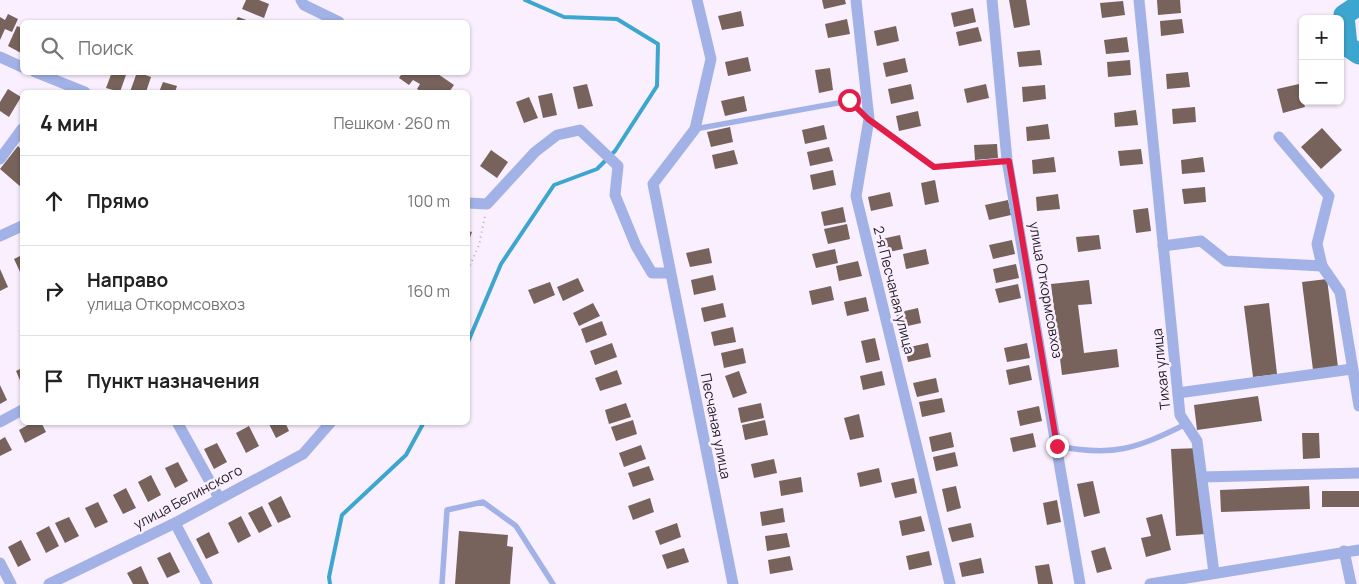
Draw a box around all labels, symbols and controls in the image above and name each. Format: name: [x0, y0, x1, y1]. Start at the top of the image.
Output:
map controls: [1299, 15, 1344, 105]
button: +: [1299, 15, 1344, 60]
search box: [20, 20, 470, 75]
icon: search: [38, 34, 66, 62]
text: Поиск: [78, 35, 133, 61]
button: −: [1299, 60, 1344, 105]
route start: [838, 89, 861, 112]
text: 4 мин: [40, 109, 98, 137]
text: Пешком · 260 m: [334, 112, 450, 134]
icon: ahead: [40, 187, 68, 215]
text: Прямо: [87, 188, 149, 214]
text: 100 m: [407, 190, 450, 212]
street label: улица Откормсовхоз: [1025, 220, 1068, 360]
street label: 2-я Песчаная улица: [869, 224, 920, 356]
text: Направо: [87, 267, 168, 293]
icon: right: [40, 277, 68, 305]
text: 160 m: [407, 280, 450, 302]
text: улица Откормсовхоз: [87, 293, 245, 315]
street label: Тихая улица: [1147, 328, 1174, 410]
icon: arrive: [40, 367, 68, 395]
text: Пункт назначения: [87, 368, 260, 394]
street label: Песчаная улица: [697, 371, 736, 480]
route end: [1046, 435, 1069, 458]
street label: улица Белинского: [130, 460, 246, 533]

